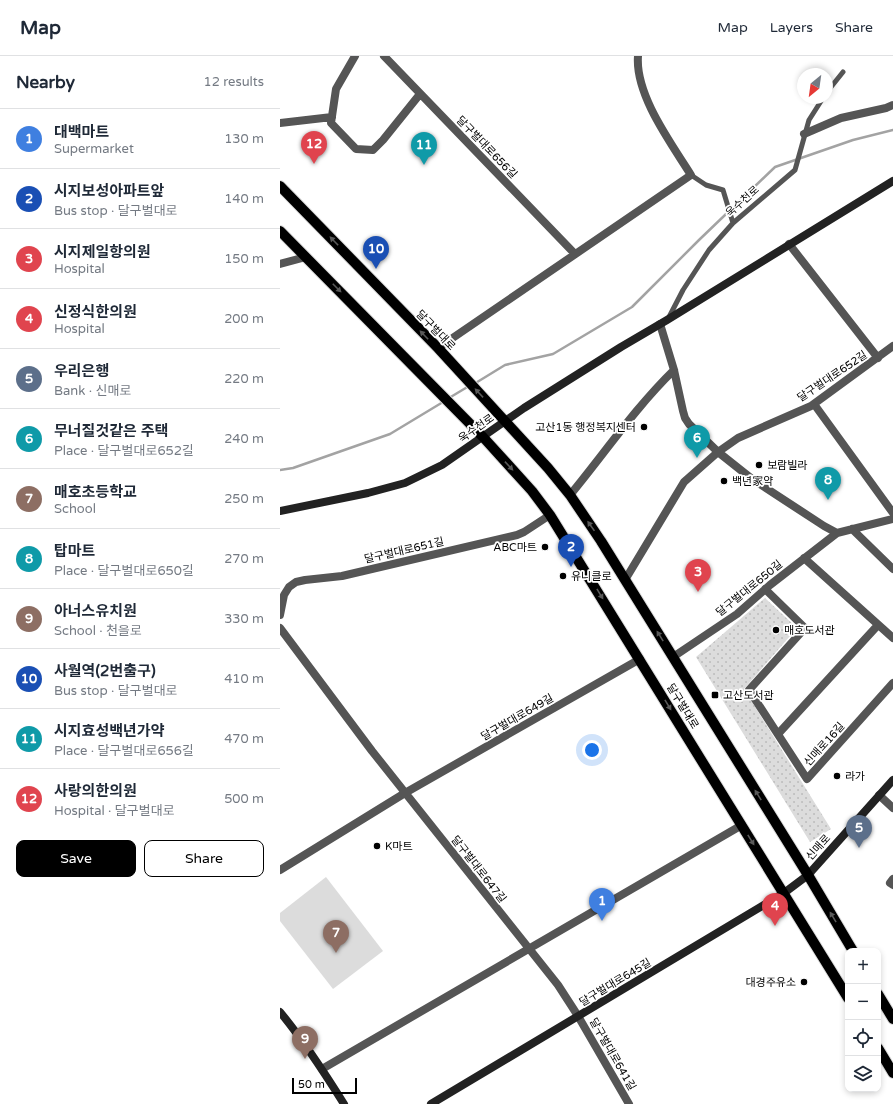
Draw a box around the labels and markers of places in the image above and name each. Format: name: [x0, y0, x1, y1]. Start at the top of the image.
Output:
pin: 12: [301, 131, 327, 164]
pin: 11: [411, 132, 437, 165]
pin: 10: [363, 236, 389, 269]
place label: 고산1동 행정복지센터: [535, 421, 636, 434]
marker: 고산1동 행정복지센터: [639, 422, 649, 432]
pin: 6: [684, 425, 710, 458]
place label: 보람빌라: [767, 459, 807, 472]
marker: 보람빌라: [754, 460, 764, 470]
pin: 8: [815, 467, 841, 500]
place label: 백년家약: [732, 475, 773, 488]
marker: 백년家약: [719, 476, 729, 486]
pin: 2: [558, 534, 584, 567]
place label: ABC마트: [493, 541, 537, 554]
marker: ABC마트: [540, 542, 550, 552]
pin: 3: [685, 559, 711, 592]
place label: 유니클로: [571, 570, 611, 583]
marker: 유니클로: [558, 571, 568, 581]
place label: 매호도서관: [784, 624, 835, 637]
marker: 매호도서관: [771, 625, 781, 635]
place label: 고산도서관: [723, 689, 774, 702]
marker: 고산도서관: [710, 690, 720, 700]
place label: 라가: [845, 770, 865, 783]
marker: 라가: [832, 771, 842, 781]
pin: 5: [846, 815, 872, 848]
place label: K마트: [385, 840, 413, 853]
marker: K마트: [372, 841, 382, 851]
pin: 1: [589, 888, 615, 921]
pin: 4: [762, 893, 788, 926]
pin: 7: [323, 920, 349, 953]
place label: 대경주유소: [745, 976, 796, 989]
marker: 대경주유소: [799, 977, 809, 987]
pin: 9: [292, 1026, 318, 1059]

